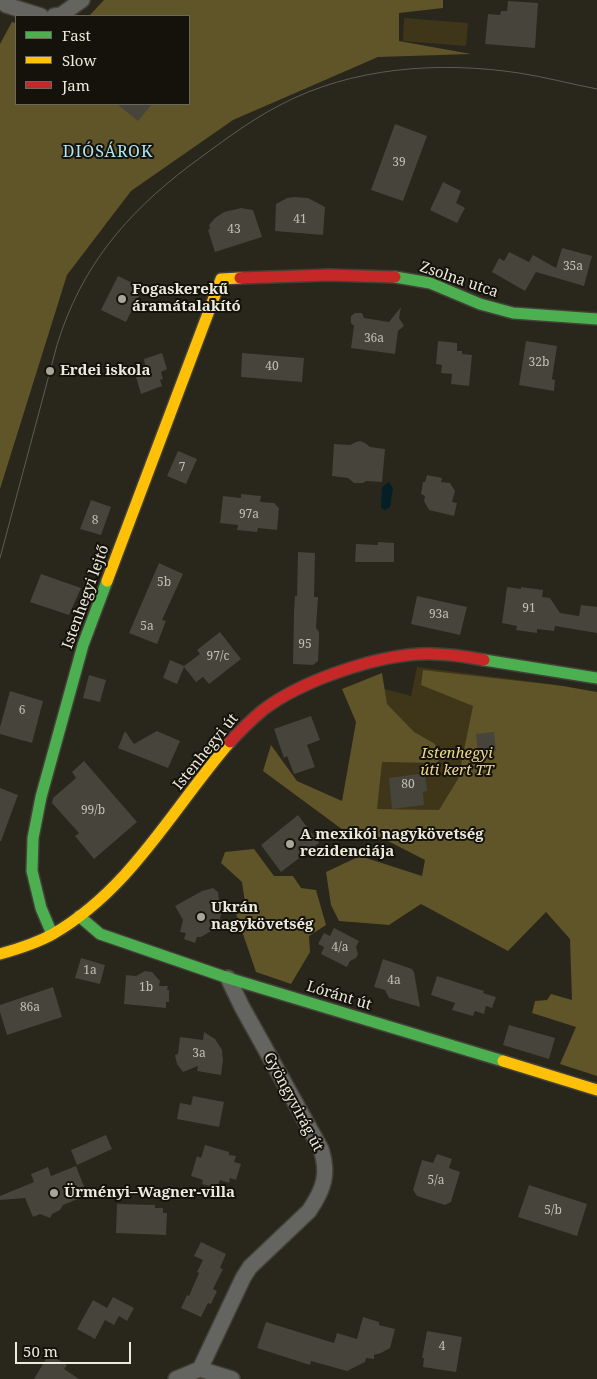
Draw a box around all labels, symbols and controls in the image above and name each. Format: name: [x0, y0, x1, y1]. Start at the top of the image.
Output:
legend: [15, 15, 190, 105]
text: Fast: [62, 25, 91, 45]
text: Slow: [62, 50, 96, 70]
text: Jam: [62, 75, 90, 95]
district label: DIÓSÁROK: [62, 142, 154, 162]
house number: 39: [392, 156, 406, 170]
house number: 41: [293, 213, 307, 227]
house number: 43: [227, 223, 241, 237]
street label: Zsolna utca: [417, 258, 501, 302]
house number: 35a: [563, 260, 583, 274]
place label: Fogaskerekű áramátalakító: [132, 281, 241, 316]
marker: Fogaskerekű áramátalakító: [116, 293, 128, 305]
house number: 36a: [364, 332, 384, 346]
house number: 32b: [529, 356, 549, 370]
house number: 40: [265, 360, 279, 374]
place label: Erdei iskola: [60, 362, 150, 380]
marker: Erdei iskola: [44, 365, 56, 377]
house number: 7: [179, 461, 185, 475]
house number: 97a: [239, 508, 259, 522]
house number: 8: [92, 514, 98, 528]
street label: Istenhegyi lejtő: [59, 543, 113, 651]
house number: 5b: [157, 576, 171, 590]
house number: 91: [522, 602, 536, 616]
house number: 93a: [429, 608, 449, 622]
house number: 5a: [140, 620, 154, 634]
house number: 95: [298, 638, 312, 652]
house number: 97/c: [207, 650, 229, 664]
house number: 6: [19, 704, 25, 718]
street label: Istenhegyi út: [170, 710, 242, 794]
park label: Istenhegyi úti kert TT: [420, 745, 494, 780]
house number: 80: [401, 778, 415, 792]
house number: 99/b: [81, 804, 105, 818]
place label: A mexikói nagykövetség rezidenciája: [300, 826, 484, 861]
marker: A mexikói nagykövetség rezidenciája: [284, 838, 296, 850]
place label: Ukrán nagykövetség: [211, 899, 313, 934]
marker: Ukrán nagykövetség: [195, 911, 207, 923]
house number: 4/a: [332, 941, 348, 955]
house number: 1a: [83, 964, 97, 978]
house number: 4a: [387, 974, 401, 988]
street label: Lóránt út: [304, 978, 374, 1014]
house number: 1b: [139, 981, 153, 995]
house number: 86a: [20, 1001, 40, 1015]
house number: 3a: [192, 1047, 206, 1061]
street label: Gyöngyvirág út: [259, 1049, 327, 1155]
house number: 5/a: [428, 1174, 444, 1188]
place label: Ürményi–Wagner-villa: [64, 1184, 235, 1202]
marker: Ürményi–Wagner-villa: [48, 1187, 60, 1199]
house number: 5/b: [544, 1204, 562, 1218]
scale bar: [18, 1332, 134, 1364]
house number: 4: [439, 1340, 445, 1354]
text: 50 m: [23, 1341, 58, 1361]

